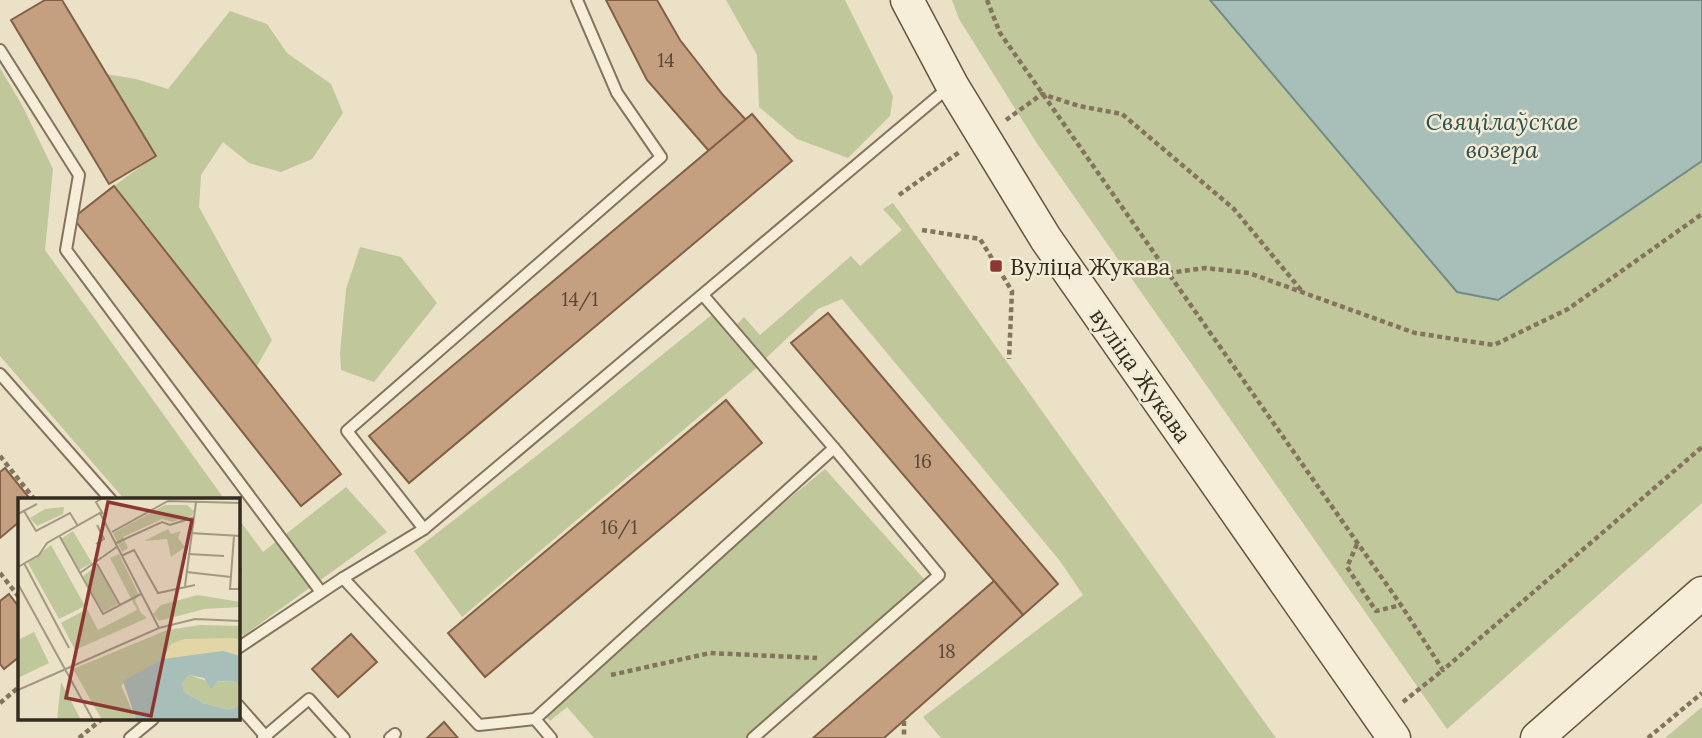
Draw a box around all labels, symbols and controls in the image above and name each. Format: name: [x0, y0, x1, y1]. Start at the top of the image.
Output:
house number: 14: [657, 48, 675, 72]
water label: Свяцілаўскае возера: [1426, 106, 1578, 165]
place label: Вуліца Жукава: [1010, 252, 1170, 281]
marker: Вуліца Жукава: [988, 258, 1004, 274]
house number: 14/1: [562, 287, 598, 312]
street label: вуліца Жукава: [1084, 302, 1198, 448]
house number: 16: [914, 449, 932, 473]
inset map: [18, 498, 240, 720]
house number: 16/1: [600, 515, 638, 540]
house number: 18: [938, 639, 956, 663]

